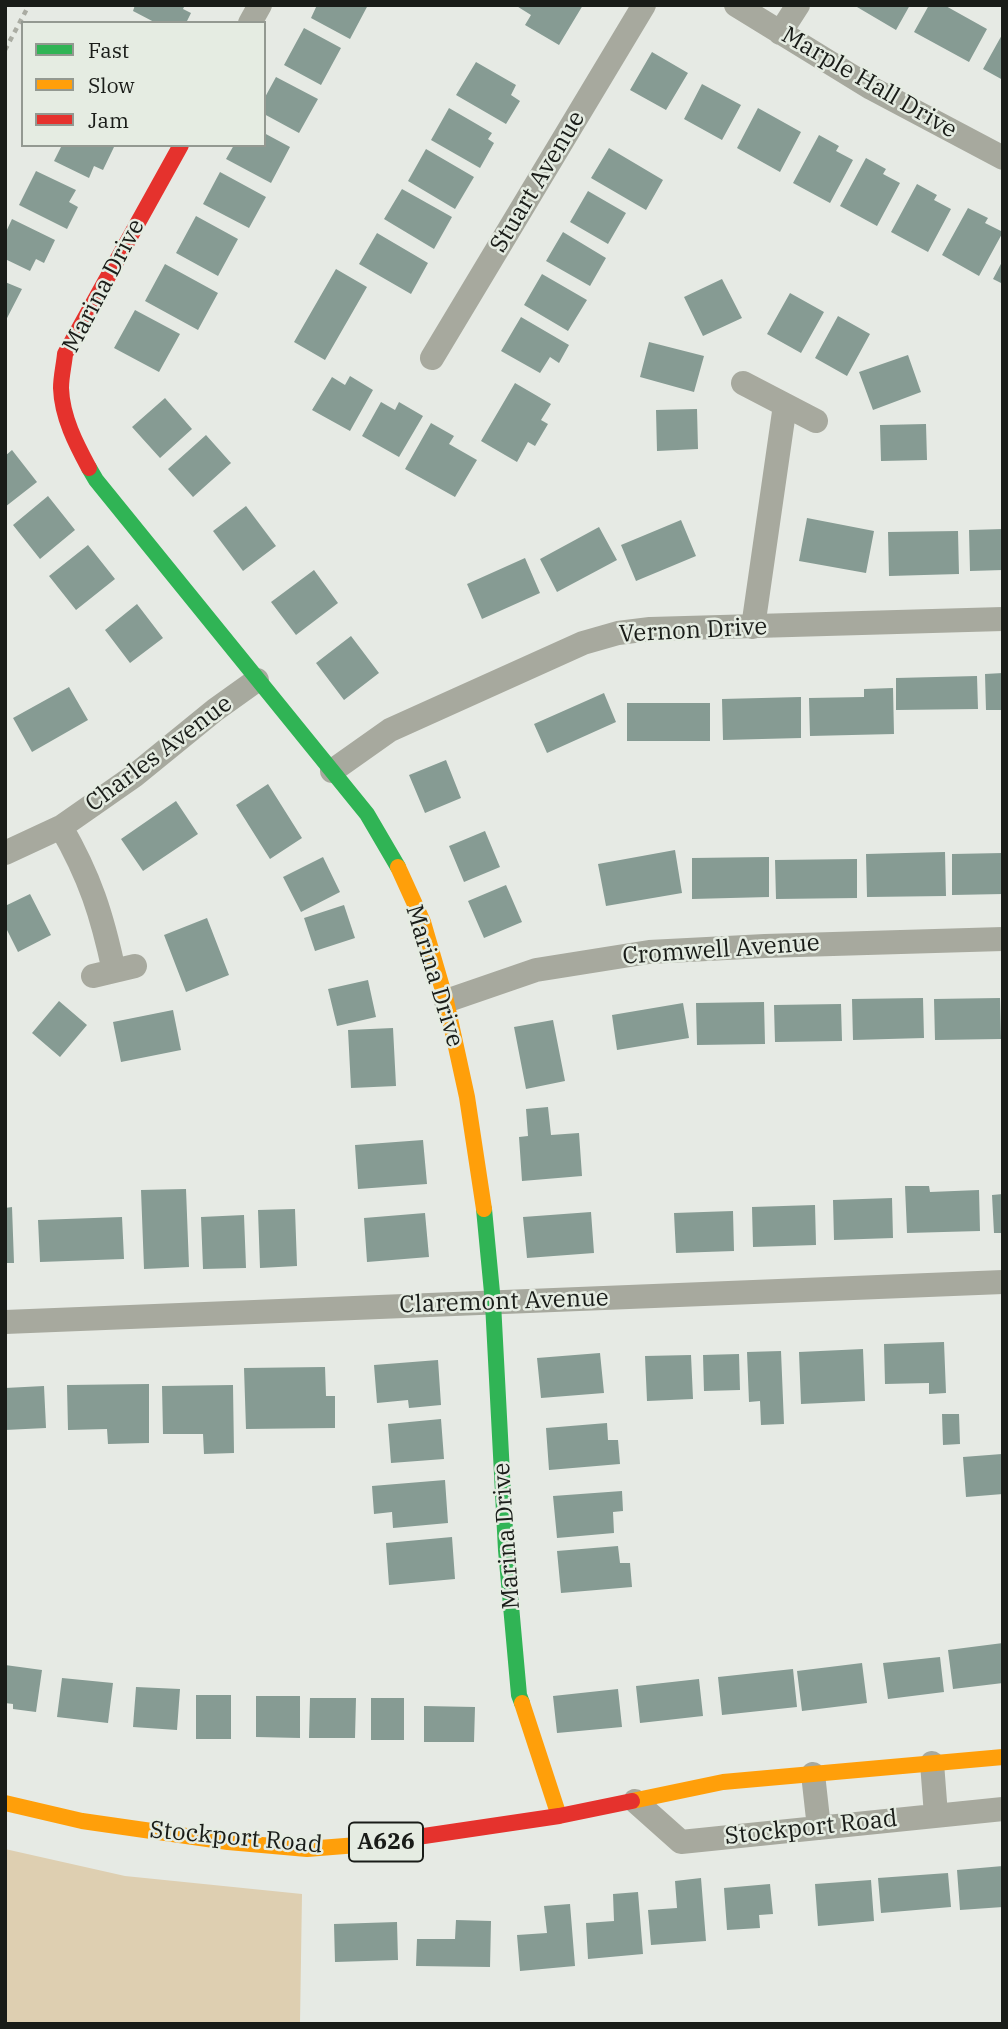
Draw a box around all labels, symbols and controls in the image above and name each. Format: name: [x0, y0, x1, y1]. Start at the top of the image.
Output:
legend: [21, 21, 266, 147]
street label: Marple Hall Drive: [776, 21, 962, 145]
text: Fast: [88, 36, 129, 64]
text: Slow: [88, 71, 135, 99]
text: Jam: [88, 106, 129, 134]
street label: Stuart Avenue: [485, 106, 591, 258]
street label: Marina Drive: [57, 214, 151, 358]
street label: Vernon Drive: [618, 613, 768, 649]
street label: Charles Avenue: [80, 690, 238, 818]
street label: Marina Drive: [399, 902, 469, 1050]
street label: Cromwell Avenue: [621, 929, 821, 971]
street label: Claremont Avenue: [399, 1284, 609, 1320]
street label: Marina Drive: [488, 1462, 526, 1610]
street label: Stockport Road: [723, 1805, 899, 1851]
street label: Stockport Road: [148, 1816, 324, 1860]
road number: A626: [349, 1823, 423, 1862]

